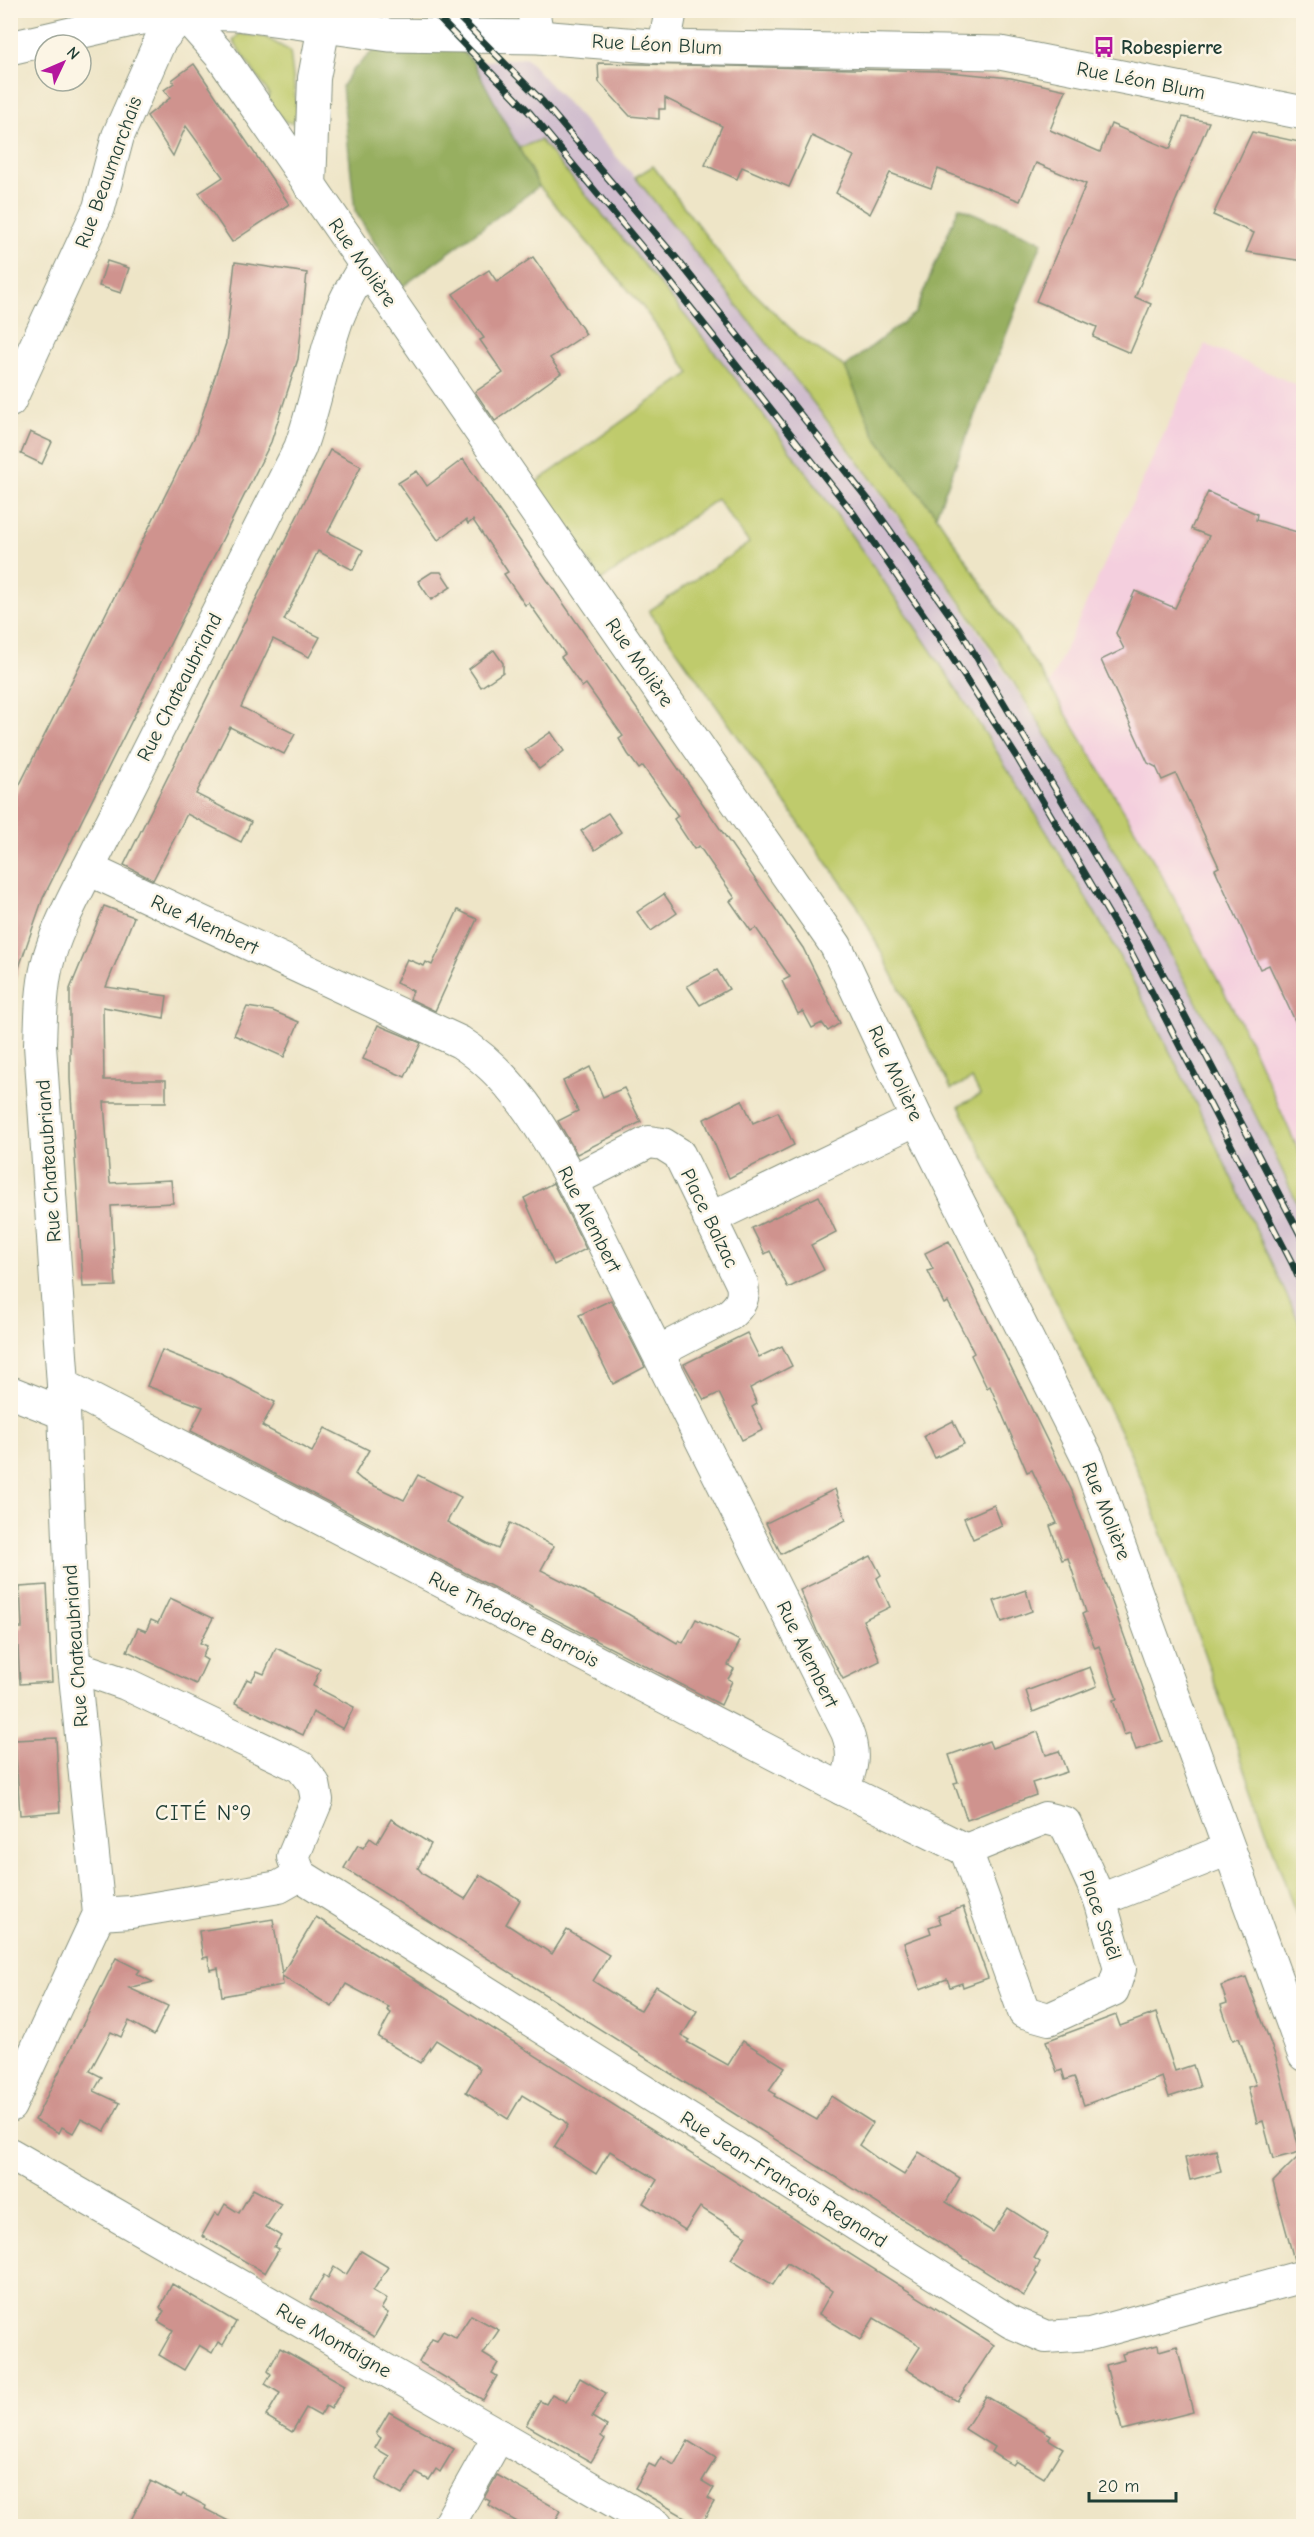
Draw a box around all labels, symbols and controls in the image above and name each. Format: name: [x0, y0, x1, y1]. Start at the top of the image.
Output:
street label: Rue Léon Blum: [591, 30, 723, 59]
north arrow: [33, 33, 93, 93]
bus stop icon: Robespierre: [1092, 35, 1116, 59]
place label: Robespierre: [1121, 36, 1222, 59]
text: N: [63, 43, 83, 63]
street label: Rue Léon Blum: [1075, 57, 1207, 104]
street label: Rue Beaumarchais: [70, 93, 147, 251]
street label: Rue Molière: [324, 214, 401, 311]
street label: Rue Chateaubriand: [132, 609, 227, 765]
street label: Rue Molière: [601, 614, 678, 711]
street label: Rue Alembert: [147, 890, 263, 960]
street label: Rue Molière: [863, 1022, 928, 1125]
street label: Rue Chateaubriand: [31, 1079, 66, 1243]
street label: Rue Alembert: [553, 1162, 627, 1277]
street label: Place Balzac: [676, 1165, 744, 1272]
street label: Rue Molière: [1077, 1459, 1136, 1563]
street label: Rue Chateaubriand: [58, 1564, 93, 1728]
street label: Rue Théodore Barrois: [425, 1567, 603, 1672]
street label: Rue Alembert: [772, 1597, 844, 1712]
district label: CITÉ N°9: [155, 1800, 253, 1826]
street label: Place Staël: [1074, 1867, 1127, 1963]
street label: Rue Jean-François Regnard: [676, 2106, 891, 2253]
street label: Rue Montaigne: [272, 2298, 395, 2383]
scale bar: [1089, 2465, 1176, 2503]
text: 20 m: [1098, 2476, 1139, 2497]

